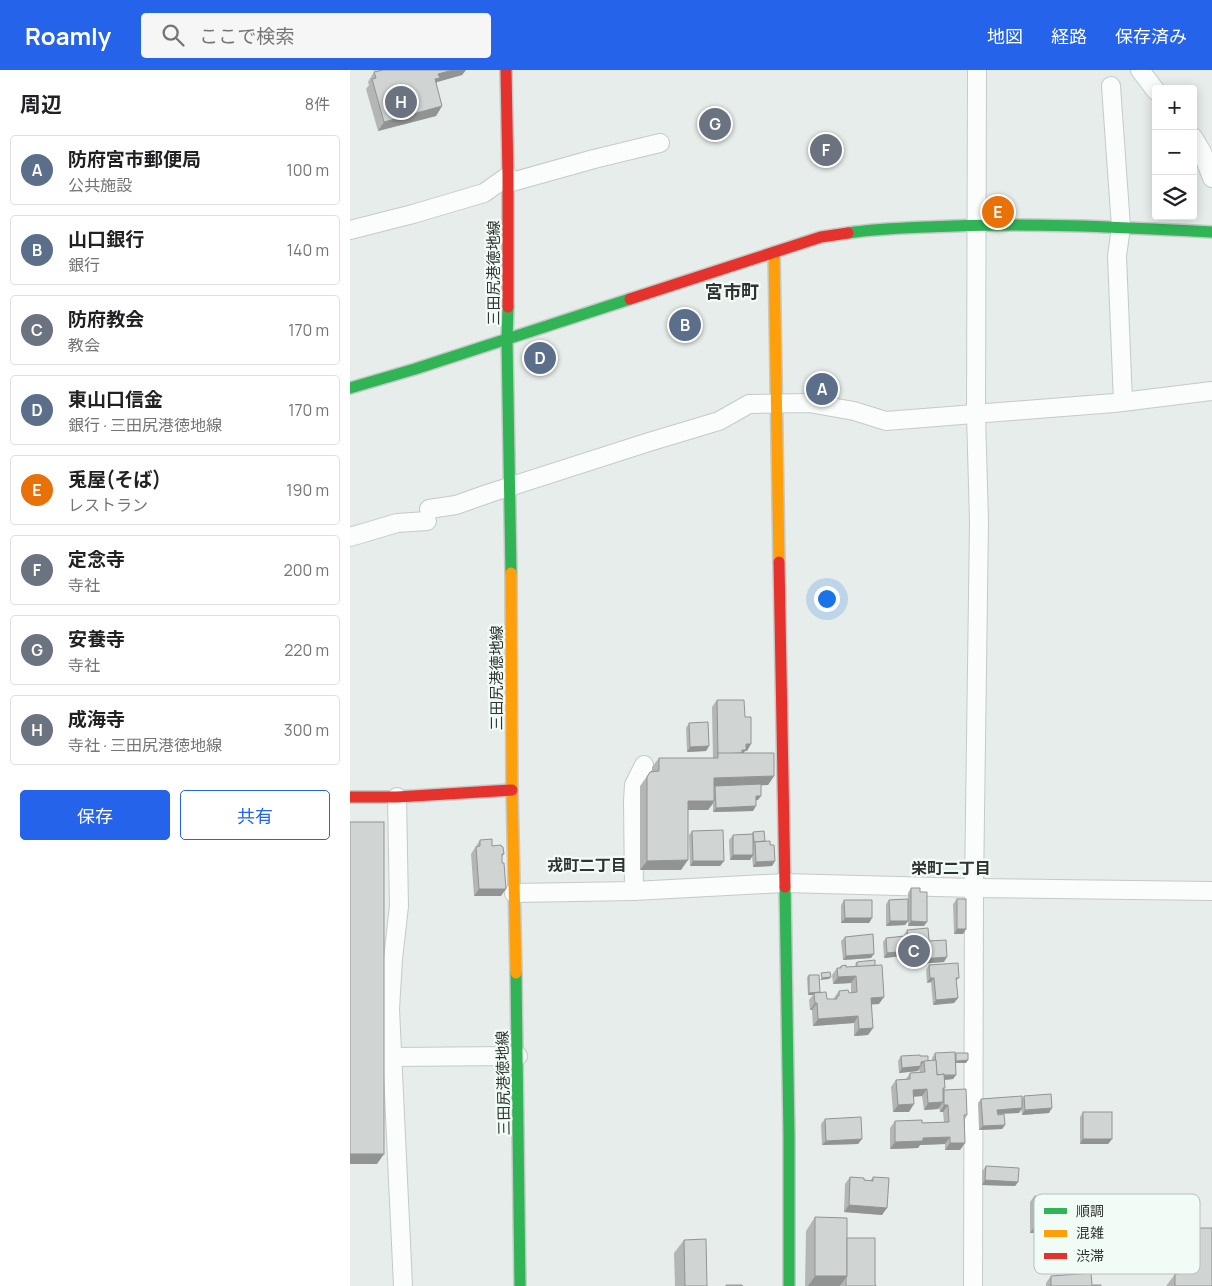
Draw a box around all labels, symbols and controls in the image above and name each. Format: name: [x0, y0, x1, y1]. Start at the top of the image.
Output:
search box: [141, 13, 491, 58]
text: Roamly: [25, 19, 111, 52]
icon: search: [159, 21, 187, 49]
text: ここで検索: [199, 23, 294, 49]
text: 地図: [987, 24, 1023, 48]
text: 経路: [1051, 24, 1087, 48]
text: 保存済み: [1115, 24, 1187, 48]
pin: H: [385, 83, 417, 121]
map controls: [1152, 85, 1197, 220]
button: +: [1152, 85, 1197, 130]
text: 周辺: [20, 90, 62, 118]
text: 8件: [305, 93, 330, 115]
pin: G: [699, 105, 731, 143]
button: −: [1152, 130, 1197, 175]
pin: F: [810, 131, 842, 169]
text: 防府宮市郵便局: [68, 146, 201, 172]
text: A: [32, 159, 42, 181]
text: 100 m: [286, 159, 329, 181]
text: 公共施設: [68, 174, 132, 196]
button: layers: [1152, 175, 1197, 220]
pin: E: [982, 193, 1014, 231]
street label: 三田尻港徳地線: [483, 220, 504, 326]
text: 山口銀行: [68, 226, 144, 252]
text: B: [32, 239, 42, 261]
text: 140 m: [287, 239, 329, 261]
text: 銀行: [68, 254, 100, 276]
district label: 宮市町: [705, 279, 759, 303]
text: 防府教会: [68, 306, 144, 332]
pin: B: [669, 306, 701, 344]
text: C: [31, 319, 43, 341]
text: 170 m: [288, 319, 329, 341]
text: 教会: [68, 334, 100, 356]
pin: D: [524, 339, 556, 377]
pin: A: [806, 370, 838, 408]
text: 東山口信金: [68, 386, 163, 412]
text: D: [31, 399, 43, 421]
text: 170 m: [288, 399, 329, 421]
text: 銀行 · 三田尻港徳地線: [68, 414, 222, 436]
text: 兎屋(そば): [68, 466, 161, 492]
text: E: [32, 479, 42, 501]
text: 190 m: [286, 479, 329, 501]
text: レストラン: [68, 494, 148, 516]
text: 定念寺: [68, 546, 125, 572]
text: F: [33, 559, 41, 581]
text: 200 m: [284, 559, 329, 581]
text: 寺社: [68, 574, 100, 596]
your location: [814, 586, 840, 612]
street label: 三田尻港徳地線: [486, 625, 507, 731]
text: 安養寺: [68, 626, 125, 652]
text: G: [31, 639, 43, 661]
text: 220 m: [284, 639, 329, 661]
text: 寺社: [68, 654, 100, 676]
text: 成海寺: [68, 706, 125, 732]
text: H: [31, 719, 43, 741]
text: 300 m: [284, 719, 329, 741]
text: 寺社 · 三田尻港徳地線: [68, 734, 222, 756]
button: 保存: [20, 790, 170, 840]
button: 共有: [180, 790, 330, 840]
district label: 戎町二丁目: [547, 854, 627, 876]
district label: 栄町二丁目: [911, 857, 991, 879]
pin: C: [898, 932, 930, 970]
street label: 三田尻港徳地線: [492, 1030, 514, 1136]
legend: [1034, 1194, 1200, 1274]
text: 順調: [1076, 1201, 1104, 1220]
text: 混雑: [1076, 1223, 1104, 1242]
text: 渋滞: [1076, 1246, 1104, 1265]

